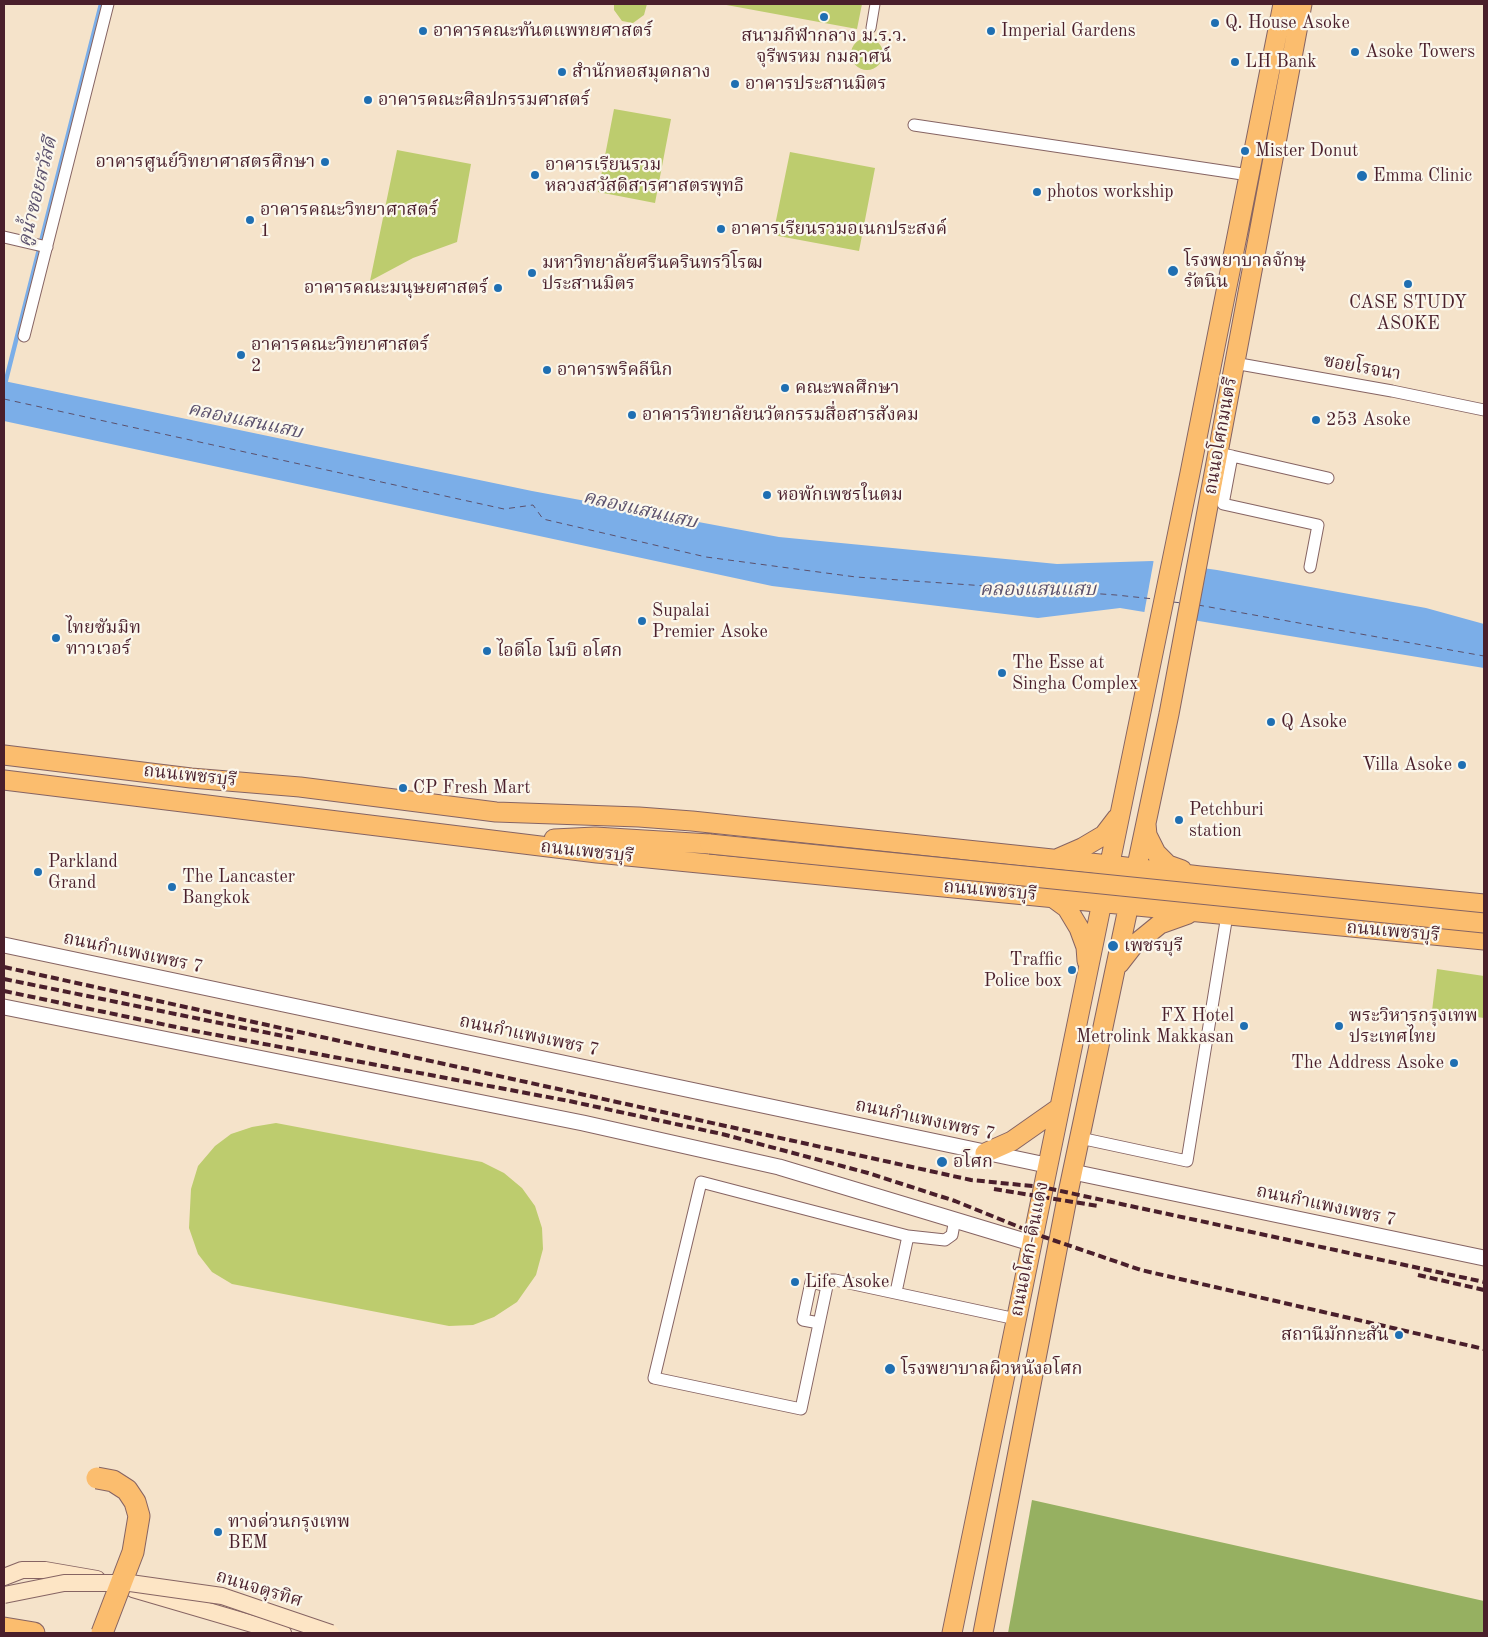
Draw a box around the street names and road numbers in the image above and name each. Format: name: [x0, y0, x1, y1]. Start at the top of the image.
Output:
street label: ซอยโรจนา: [1322, 351, 1402, 385]
street label: ถนนอโศกมนตรี: [1200, 376, 1242, 496]
street label: ถนนเพชรบุรี: [142, 760, 238, 792]
street label: ถนนเพชรบุรี: [539, 836, 635, 868]
street label: ถนนเพชรบุรี: [943, 876, 1037, 906]
street label: ถนนเพชรบุรี: [1346, 917, 1440, 947]
street label: ถนนกำแพงเพชร 7: [61, 928, 205, 978]
street label: ถนนกำแพงเพชร 7: [457, 1011, 601, 1061]
street label: ถนนกำแพงเพชร 7: [853, 1095, 997, 1145]
street label: ถนนอโศก-ดินแดง: [1006, 1180, 1054, 1318]
street label: ถนนกำแพงเพชร 7: [1254, 1181, 1398, 1231]
street label: ถนนจตุรทิศ: [213, 1566, 305, 1612]

